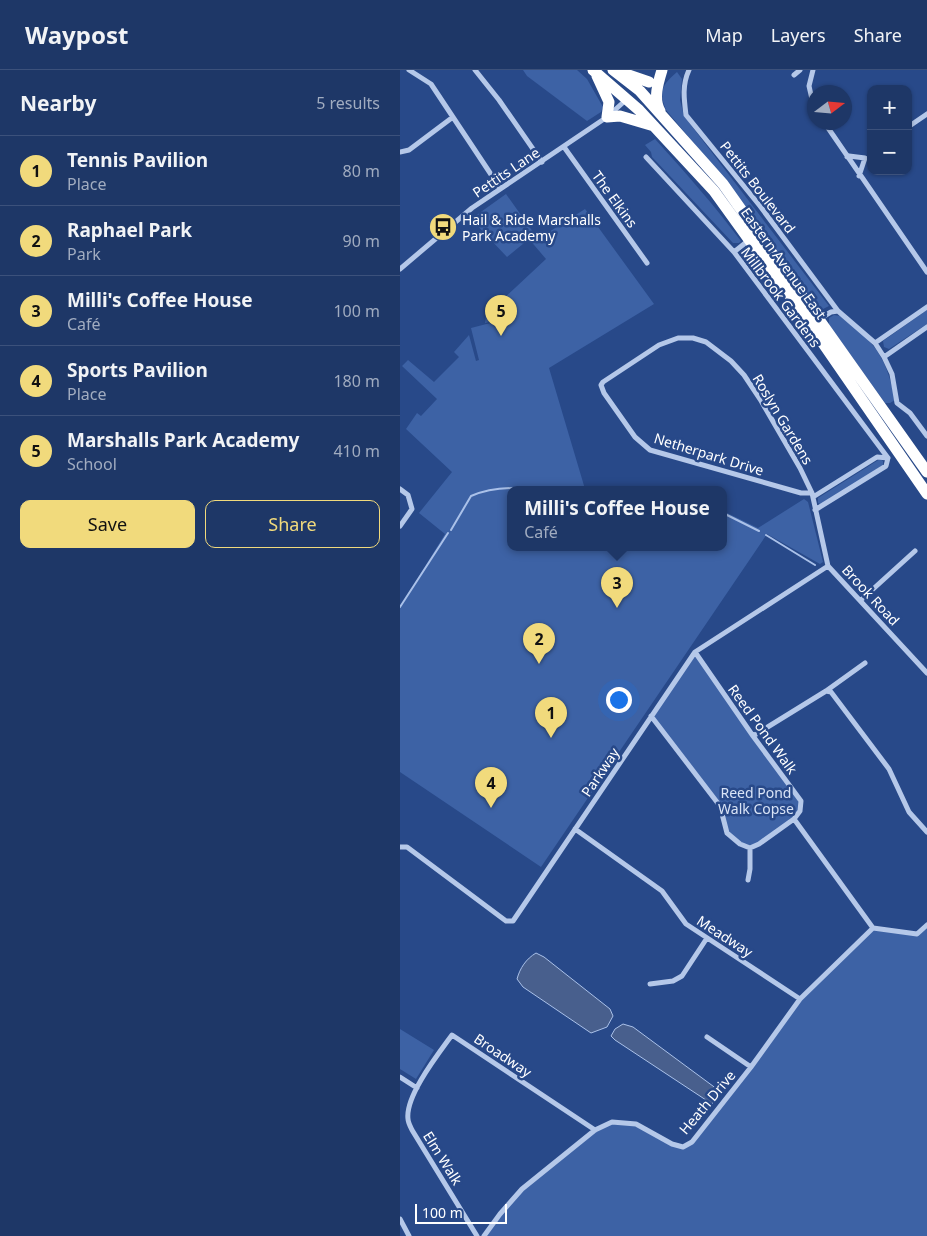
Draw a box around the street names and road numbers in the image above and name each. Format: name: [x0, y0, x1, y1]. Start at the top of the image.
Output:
street label: Pettits Boulevard: [716, 137, 800, 237]
street label: Pettits Lane: [469, 142, 543, 201]
street label: The Elkins: [588, 167, 642, 231]
street label: Eastern Avenue East: [737, 203, 831, 323]
street label: Millbrook Gardens: [737, 243, 825, 351]
street label: Roslyn Gardens: [749, 370, 818, 468]
street label: Netherpark Drive: [652, 428, 766, 480]
street label: Brook Road: [838, 561, 904, 629]
street label: Reed Pond Walk: [724, 680, 802, 778]
street label: Parkway: [577, 743, 624, 800]
street label: Meadway: [693, 911, 757, 962]
street label: Broadway: [471, 1029, 536, 1082]
street label: Heath Drive: [675, 1066, 739, 1138]
street label: Elm Walk: [419, 1128, 467, 1189]

